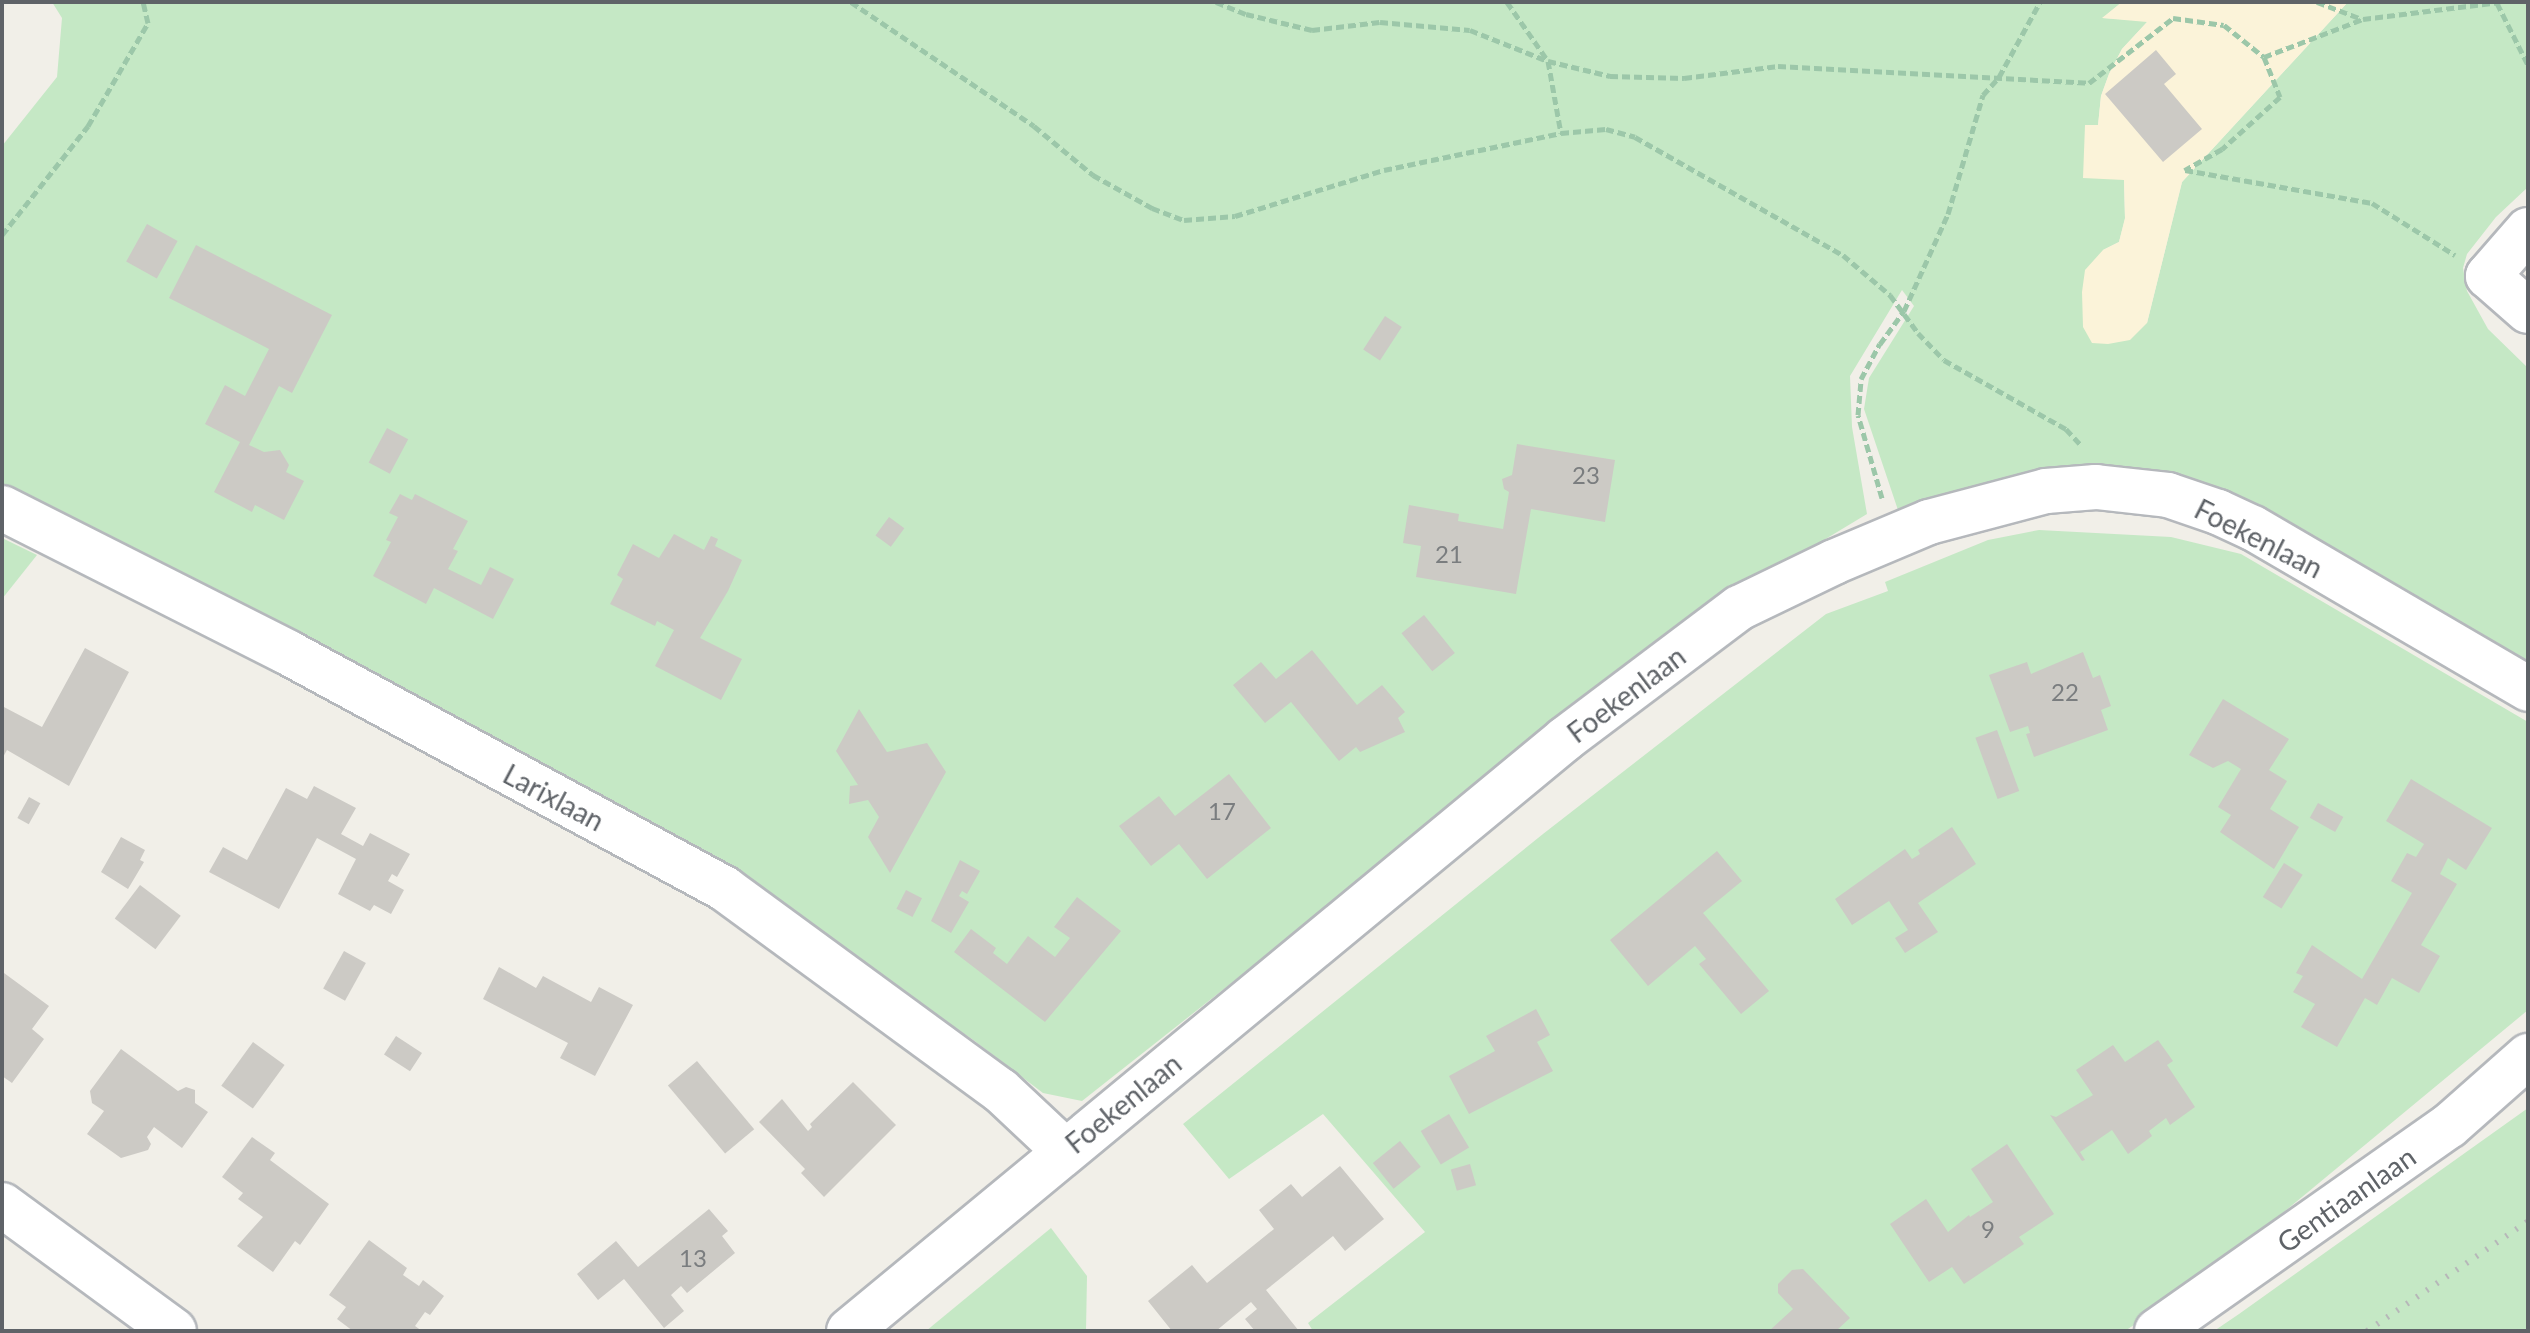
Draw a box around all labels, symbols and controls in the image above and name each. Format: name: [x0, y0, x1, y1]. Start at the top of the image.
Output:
house number: 23: [1572, 461, 1600, 489]
street label: Foekenlaan: [2189, 491, 2329, 585]
house number: 21: [1435, 540, 1463, 568]
street label: Foekenlaan: [1560, 639, 1692, 749]
house number: 22: [2051, 678, 2079, 706]
street label: Larixlaan: [498, 757, 610, 837]
house number: 17: [1208, 797, 1236, 825]
street label: Foekenlaan: [1058, 1046, 1188, 1160]
street label: Gentiaanlaan: [2270, 1139, 2422, 1259]
house number: 9: [1981, 1215, 1995, 1243]
house number: 13: [679, 1244, 707, 1272]

